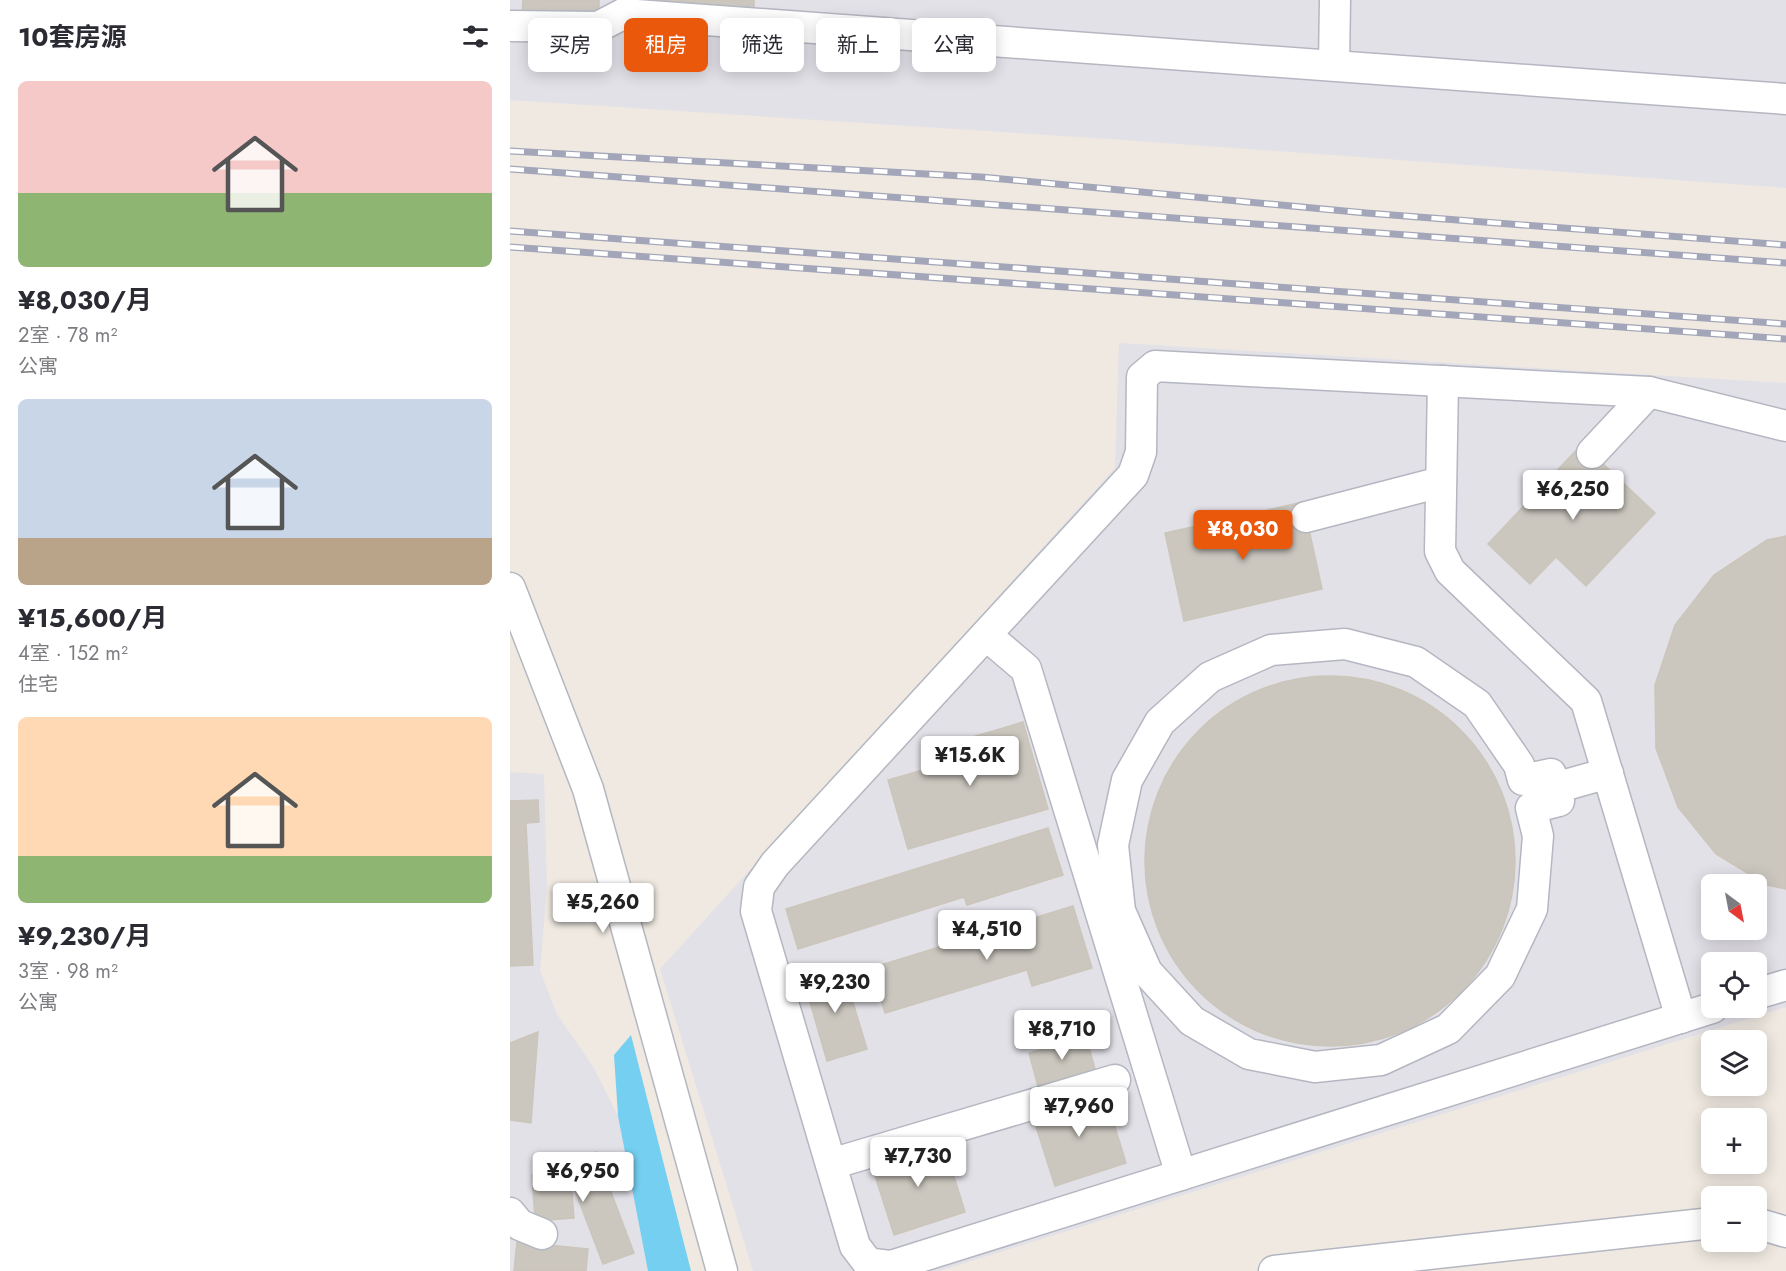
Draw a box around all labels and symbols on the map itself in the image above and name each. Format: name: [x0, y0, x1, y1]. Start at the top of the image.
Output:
pin: ¥6,250: [1524, 470, 1622, 521]
pin: ¥8,030: [1194, 510, 1292, 561]
pin: ¥15.6K: [921, 736, 1019, 787]
north arrow: [1701, 874, 1767, 940]
pin: ¥5,260: [554, 883, 652, 934]
pin: ¥4,510: [938, 910, 1036, 961]
pin: ¥9,230: [786, 963, 884, 1014]
pin: ¥8,710: [1013, 1010, 1111, 1061]
pin: ¥7,960: [1030, 1087, 1128, 1138]
pin: ¥7,730: [869, 1137, 967, 1188]
pin: ¥6,950: [534, 1152, 632, 1203]

